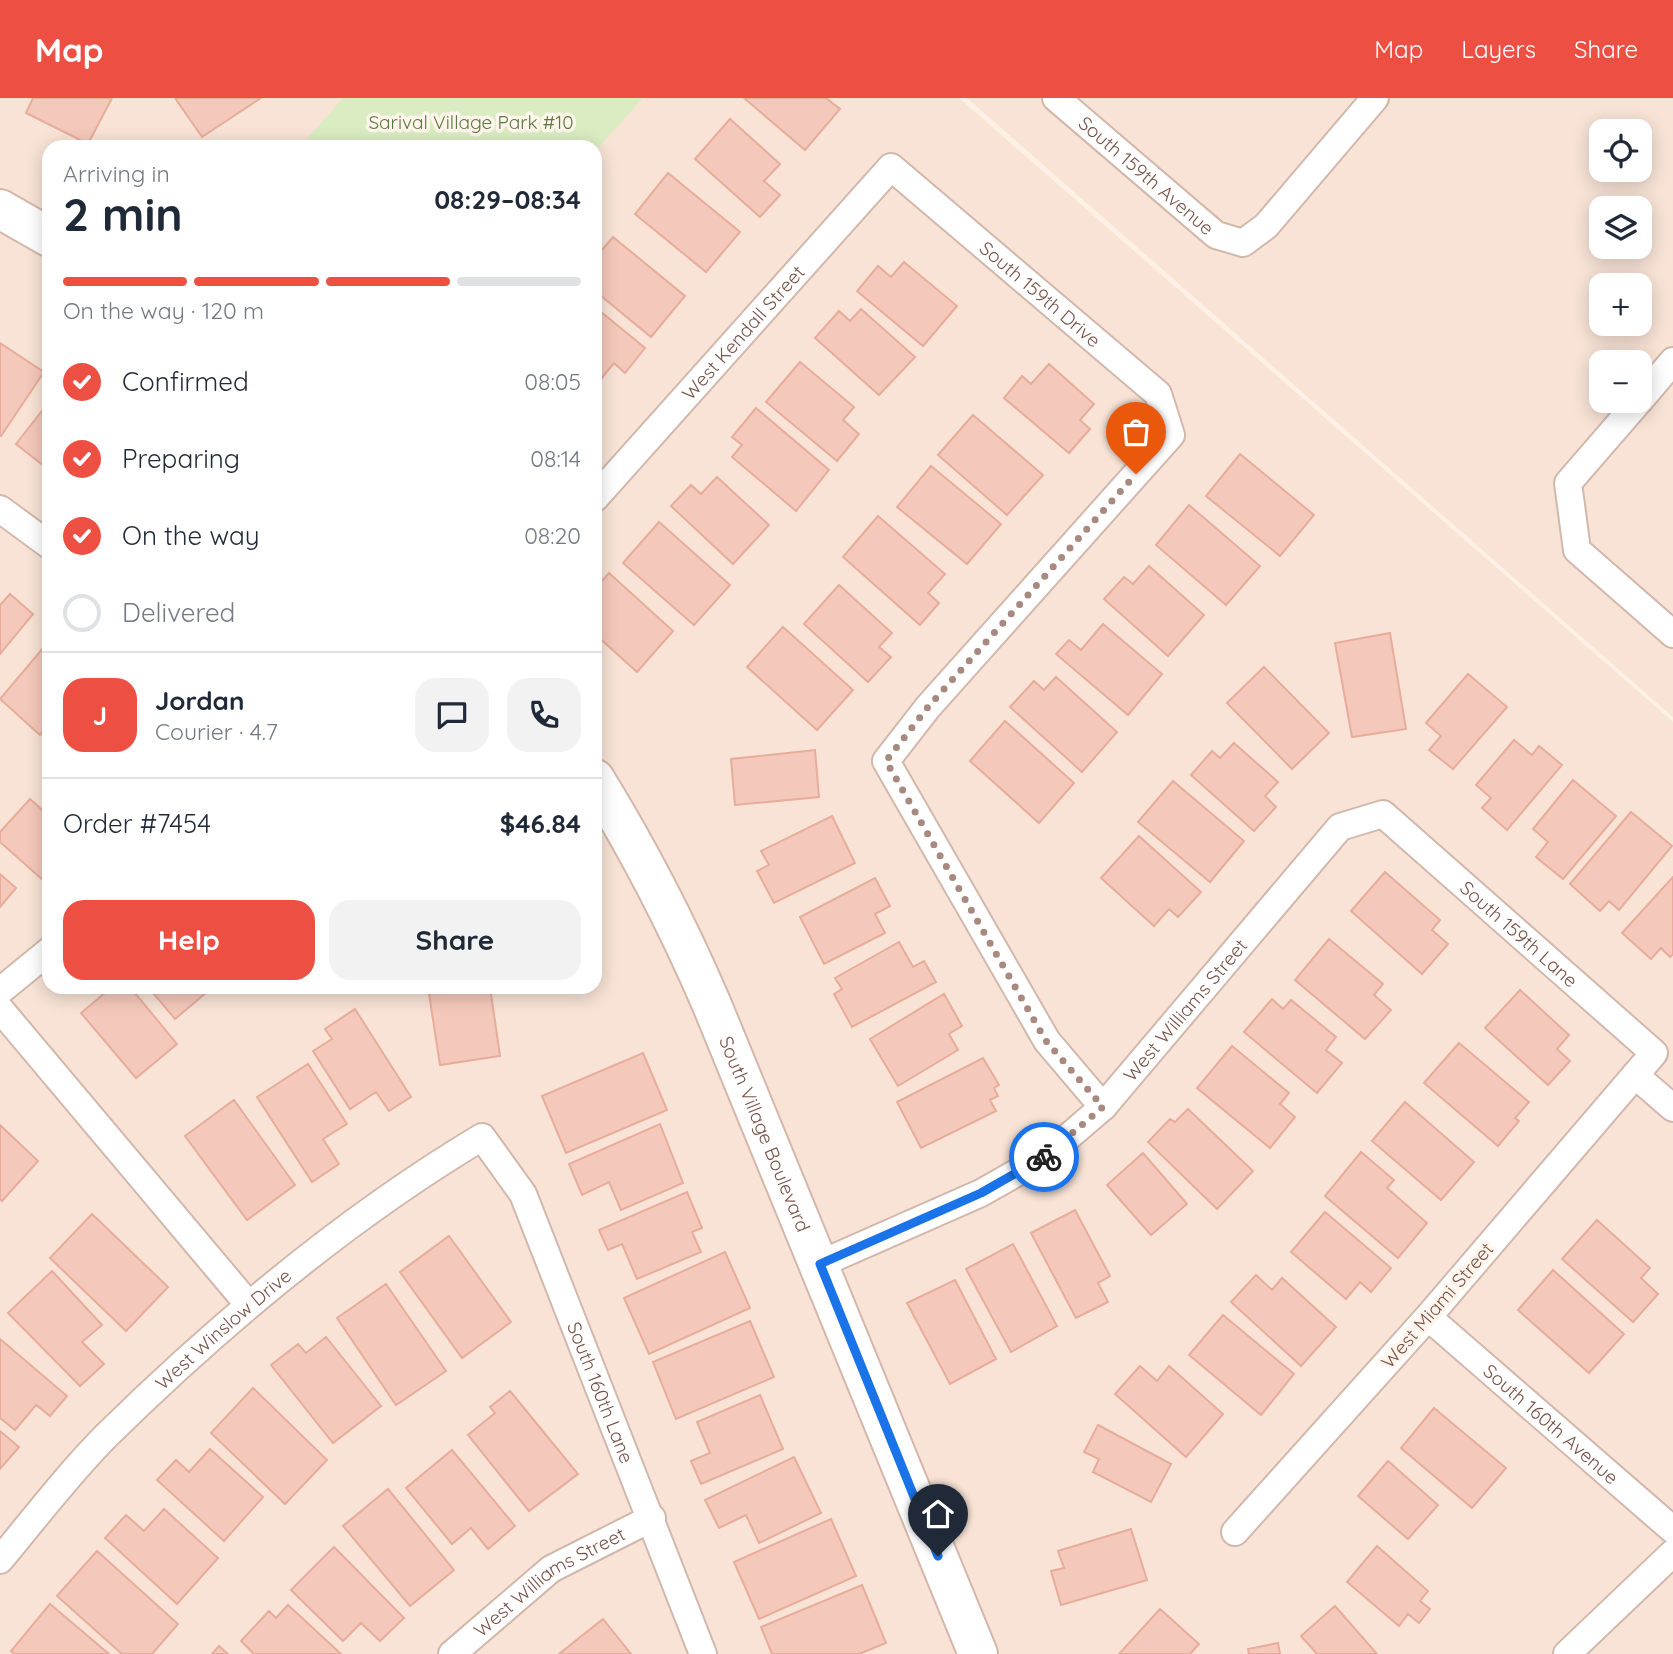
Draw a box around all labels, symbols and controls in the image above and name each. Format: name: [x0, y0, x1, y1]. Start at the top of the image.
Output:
text: Map: [35, 29, 103, 70]
text: Map: [1374, 34, 1423, 64]
text: Layers: [1461, 34, 1536, 64]
text: Share: [1574, 34, 1638, 64]
park label: Sarival Village Park #10: [368, 110, 574, 134]
street label: South 159th Avenue: [1074, 111, 1219, 240]
map controls: [1589, 119, 1652, 413]
button: locate: [1589, 119, 1652, 182]
text: Arriving in: [63, 159, 170, 188]
text: 08:29–08:34: [434, 183, 581, 216]
text: 2 min: [63, 185, 183, 243]
button: layers: [1589, 196, 1652, 259]
street label: South 159th Drive: [975, 236, 1106, 352]
street label: West Kendall Street: [677, 260, 809, 405]
button: +: [1589, 273, 1652, 336]
text: On the way · 120 m: [63, 296, 264, 325]
button: −: [1589, 350, 1652, 413]
icon: check: [63, 363, 101, 401]
text: Confirmed: [122, 365, 249, 398]
text: 08:05: [524, 367, 581, 396]
pin: [1106, 402, 1166, 474]
icon: bag: [1117, 413, 1155, 451]
icon: check: [63, 440, 101, 478]
text: Preparing: [122, 442, 240, 475]
text: 08:14: [530, 444, 581, 473]
icon: check: [63, 517, 101, 555]
text: On the way: [122, 519, 260, 552]
text: 08:20: [524, 521, 581, 550]
text: Delivered: [122, 596, 235, 629]
button: chat: [415, 678, 489, 752]
button: phone: [507, 678, 581, 752]
text: Jordan: [155, 684, 244, 717]
text: J: [93, 699, 107, 732]
text: Courier · 4.7: [155, 717, 278, 746]
text: Order #7454: [63, 807, 211, 840]
text: $46.84: [500, 807, 581, 840]
street label: South 159th Lane: [1455, 876, 1583, 992]
button: Help: [63, 900, 315, 980]
button: Share: [329, 900, 581, 980]
street label: West Williams Street: [1118, 934, 1252, 1086]
street label: South Village Boulevard: [714, 1033, 816, 1235]
courier: [1009, 1122, 1079, 1192]
icon: bike: [1025, 1138, 1063, 1176]
street label: West Miami Street: [1376, 1237, 1498, 1373]
street label: West Winslow Drive: [150, 1263, 296, 1395]
street label: South 160th Lane: [562, 1318, 639, 1467]
street label: South 160th Avenue: [1478, 1359, 1624, 1489]
pin: [908, 1484, 968, 1556]
icon: home: [919, 1495, 957, 1533]
street label: West Williams Street: [469, 1522, 629, 1642]

